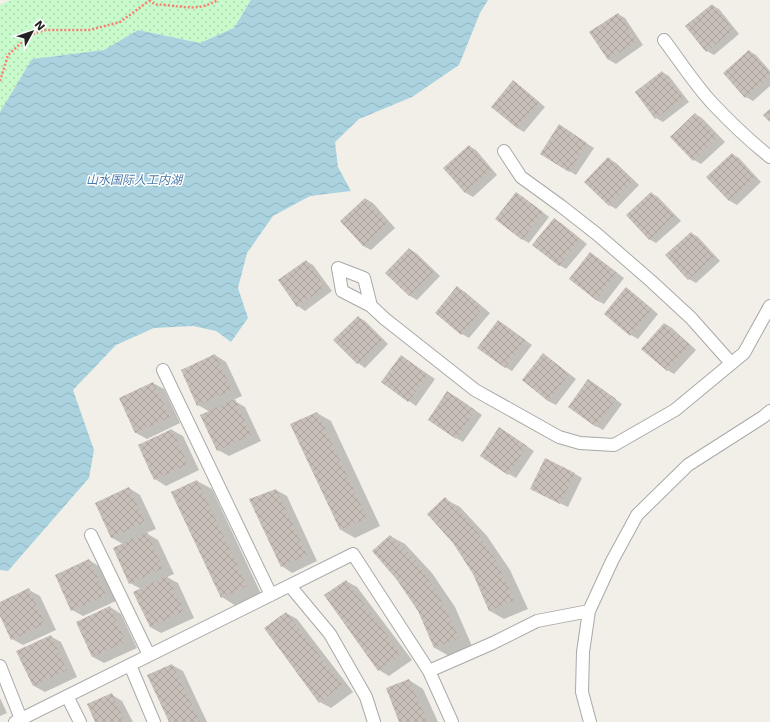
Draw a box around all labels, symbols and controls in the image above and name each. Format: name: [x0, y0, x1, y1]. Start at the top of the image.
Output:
north arrow: [12, 12, 52, 52]
text: N: [31, 18, 47, 34]
water label: 山水国际人工内湖: [86, 173, 184, 187]

